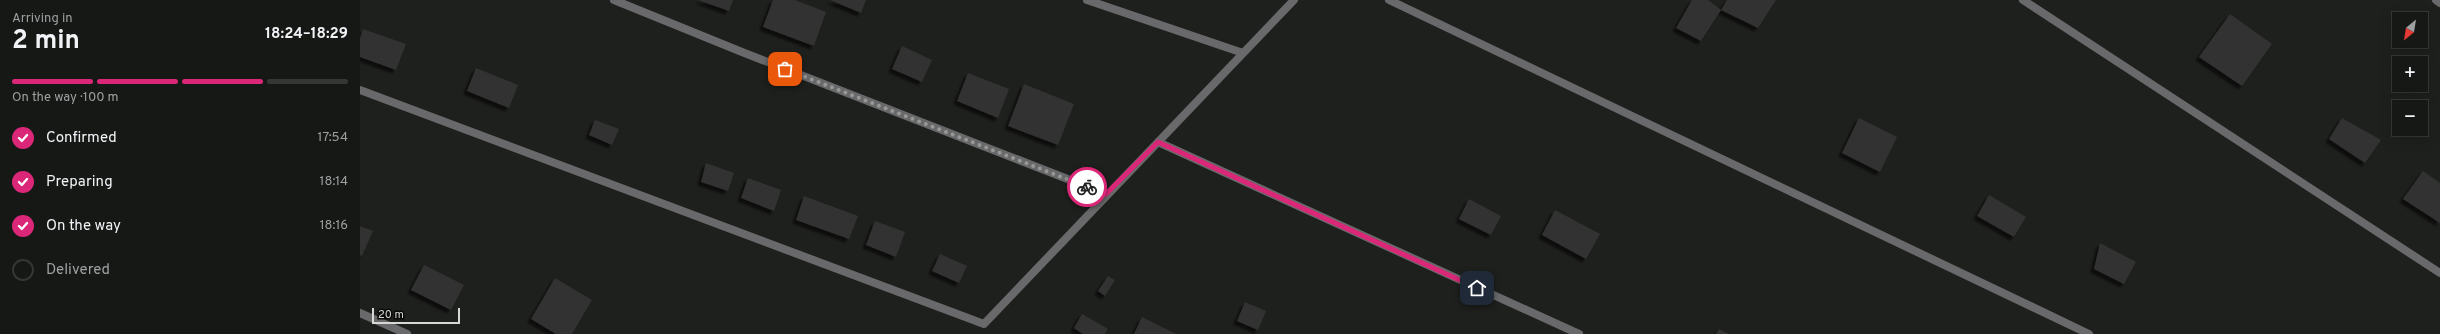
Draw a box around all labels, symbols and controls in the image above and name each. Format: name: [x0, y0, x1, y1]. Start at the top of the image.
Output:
text: Arriving in: [12, 11, 73, 27]
north arrow: [2392, 12, 2428, 48]
map controls: [2392, 12, 2428, 136]
text: 2 min: [12, 25, 80, 58]
text: 18:24–18:29: [265, 25, 348, 44]
pin: [768, 52, 802, 86]
button: +: [2392, 56, 2428, 92]
icon: bag: [774, 58, 796, 80]
text: On the way · 100 m: [12, 90, 119, 106]
button: −: [2392, 100, 2428, 136]
icon: check: [12, 127, 34, 149]
text: Confirmed: [46, 129, 117, 148]
text: 17:54: [318, 130, 348, 146]
courier: [1067, 167, 1107, 207]
icon: check: [12, 171, 34, 193]
text: Preparing: [46, 173, 113, 192]
text: 18:14: [320, 174, 348, 190]
icon: bike: [1076, 176, 1098, 198]
icon: check: [12, 215, 34, 237]
text: On the way: [46, 217, 121, 236]
text: 18:16: [320, 218, 348, 234]
text: Delivered: [46, 261, 110, 280]
pin: [1460, 271, 1494, 305]
icon: home: [1466, 277, 1488, 299]
scale bar: [372, 306, 460, 325]
text: 20 m: [378, 308, 404, 322]

